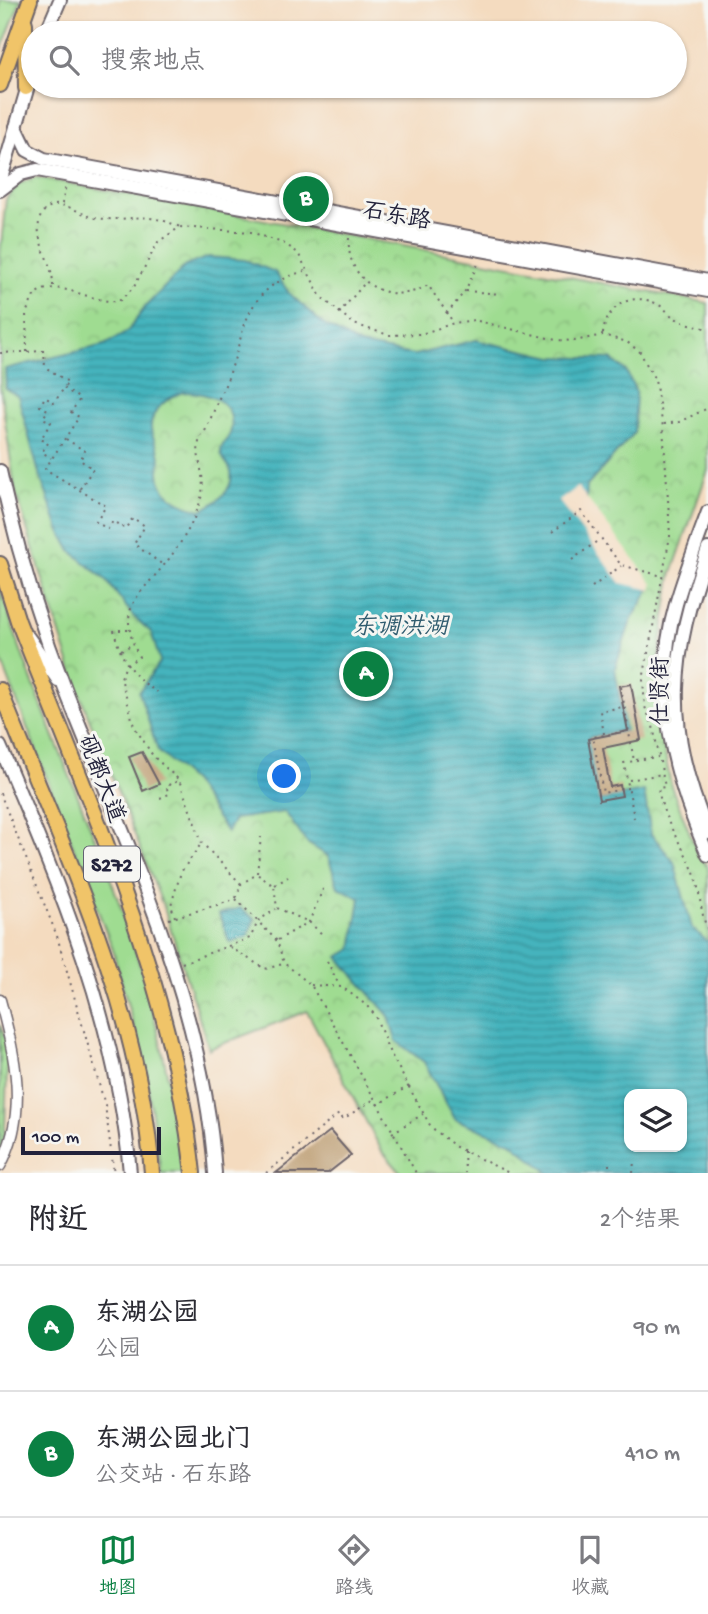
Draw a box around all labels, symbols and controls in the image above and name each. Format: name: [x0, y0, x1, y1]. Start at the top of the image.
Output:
search box: [21, 21, 687, 98]
icon: search: [45, 41, 83, 79]
text: 搜索地点: [101, 48, 205, 79]
pin: B: [283, 173, 329, 225]
street label: 石东路: [360, 197, 433, 237]
water label: 东调洪湖: [352, 613, 451, 643]
pin: A: [343, 648, 389, 700]
street label: 仕贤街: [648, 657, 676, 726]
street label: 砚都大道: [71, 731, 130, 827]
your location: [267, 759, 301, 793]
road number: S272: [84, 846, 140, 882]
map controls: [624, 1089, 687, 1152]
button: layers: [624, 1089, 687, 1152]
scale bar: [21, 1124, 161, 1156]
text: 100 m: [32, 1127, 79, 1150]
text: 附近: [28, 1205, 88, 1240]
text: 2个结果: [600, 1208, 680, 1235]
text: 东湖公园: [95, 1300, 199, 1331]
text: A: [44, 1315, 58, 1342]
text: 90 m: [634, 1315, 680, 1342]
text: 公园: [95, 1337, 141, 1364]
text: 东湖公园北门: [95, 1426, 251, 1457]
text: B: [45, 1441, 57, 1468]
text: 410 m: [625, 1441, 680, 1468]
text: 公交站 · 石东路: [95, 1463, 251, 1490]
tab: 地图: [99, 1531, 137, 1601]
tab: 路线: [335, 1531, 373, 1601]
tab: 收藏: [571, 1531, 609, 1601]

